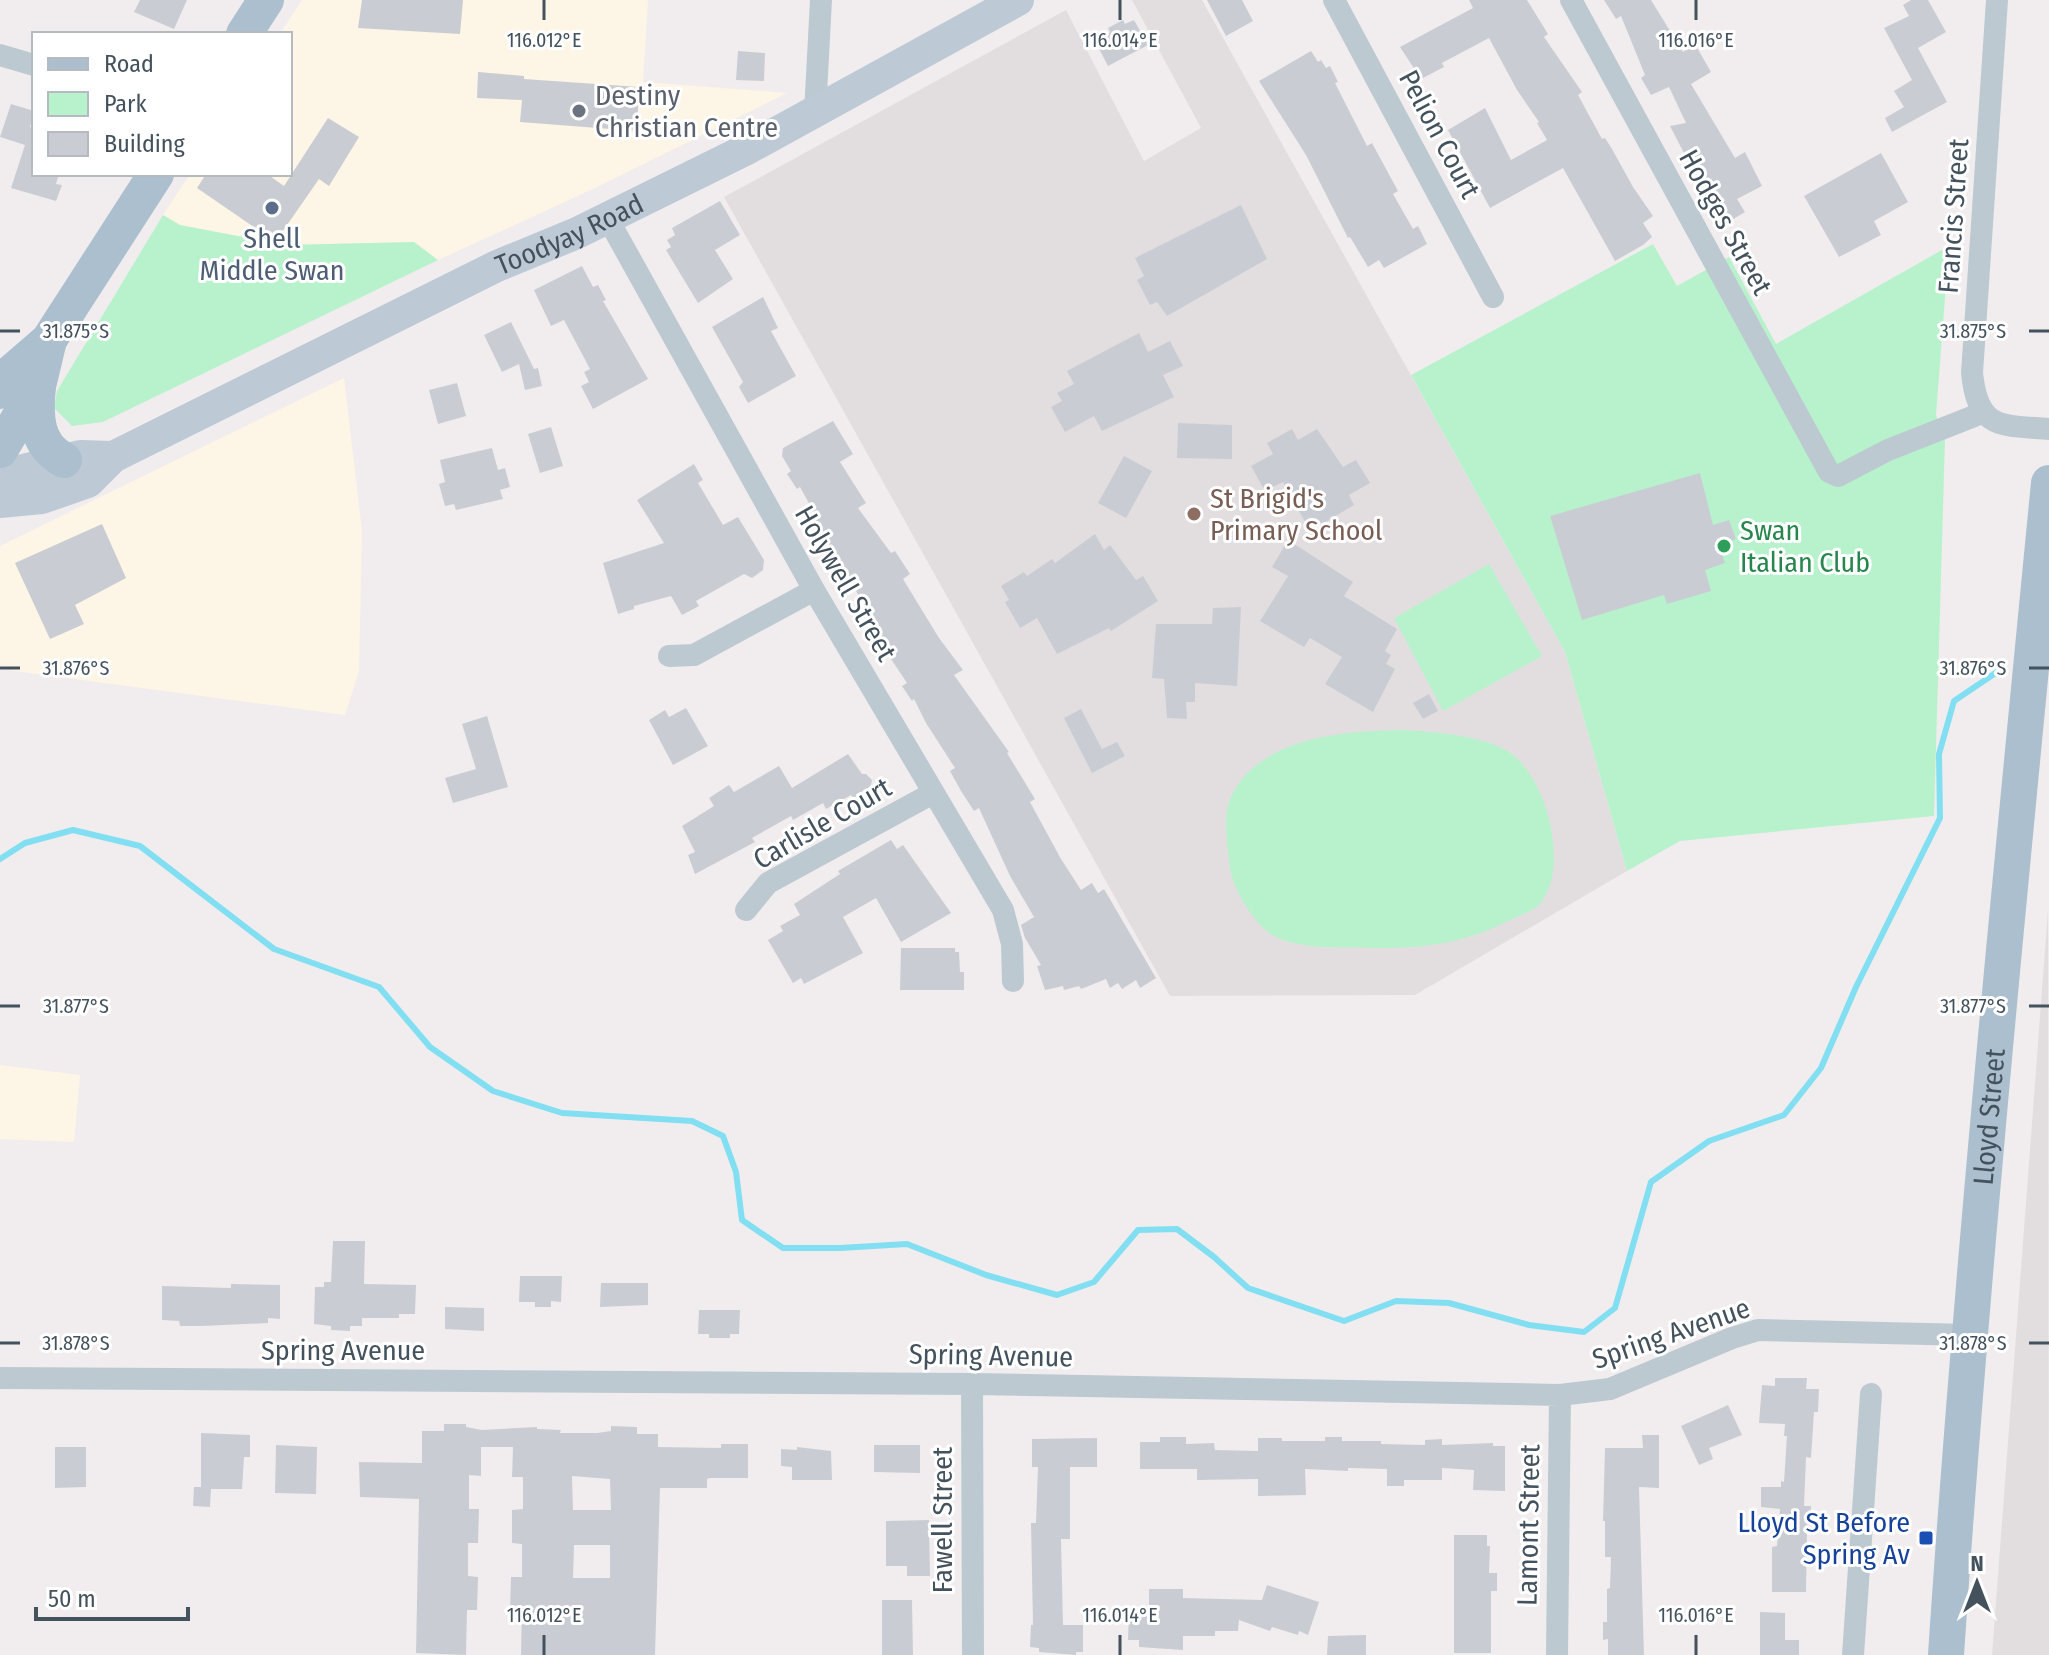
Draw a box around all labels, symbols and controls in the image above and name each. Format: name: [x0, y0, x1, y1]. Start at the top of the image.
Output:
text: 116.012°E: [507, 28, 581, 52]
text: 116.014°E: [1082, 28, 1158, 52]
text: 116.016°E: [1658, 28, 1734, 52]
legend: [32, 32, 292, 176]
text: Road: [104, 50, 154, 78]
street label: Pelion Court: [1392, 65, 1487, 205]
place label: Destiny Christian Centre: [595, 79, 778, 144]
text: Park: [104, 90, 147, 118]
marker: Destiny Christian Centre: [570, 102, 588, 120]
text: Building: [104, 130, 186, 158]
street label: Francis Street: [1932, 137, 1975, 295]
street label: Hodges Street: [1672, 144, 1779, 301]
street label: Toodyay Road: [491, 187, 649, 282]
marker: Shell Middle Swan: [263, 199, 281, 217]
place label: Shell Middle Swan: [200, 222, 345, 287]
text: 31.875°S: [43, 319, 109, 343]
text: 31.875°S: [1940, 319, 2006, 343]
place label: St Brigid's Primary School: [1210, 482, 1382, 547]
street label: Holywell Street: [788, 500, 904, 667]
marker: St Brigid's Primary School: [1185, 505, 1203, 523]
place label: Swan Italian Club: [1740, 514, 1870, 579]
marker: Swan Italian Club: [1715, 537, 1733, 555]
text: 31.876°S: [43, 656, 110, 680]
text: 31.876°S: [1940, 656, 2007, 680]
street label: Carlisle Court: [748, 770, 898, 876]
text: 31.877°S: [43, 994, 109, 1018]
text: 31.877°S: [1940, 994, 2006, 1018]
street label: Lloyd Street: [1967, 1046, 2012, 1186]
street label: Spring Avenue: [1588, 1291, 1754, 1376]
text: 31.878°S: [42, 1331, 110, 1355]
text: 31.878°S: [1939, 1331, 2007, 1355]
street label: Spring Avenue: [261, 1334, 425, 1367]
street label: Spring Avenue: [909, 1338, 1073, 1373]
street label: Lamont Street: [1511, 1443, 1546, 1606]
street label: Fawell Street: [926, 1446, 959, 1593]
place label: Lloyd St Before Spring Av: [1737, 1506, 1911, 1571]
marker: Lloyd St Before Spring Av: [1917, 1529, 1935, 1547]
north arrow: [1937, 1543, 2017, 1623]
text: N: [1970, 1550, 1984, 1577]
scale bar: [36, 1571, 188, 1621]
text: 50 m: [48, 1585, 96, 1613]
text: 116.012°E: [507, 1603, 581, 1627]
text: 116.014°E: [1082, 1603, 1158, 1627]
text: 116.016°E: [1658, 1603, 1734, 1627]

